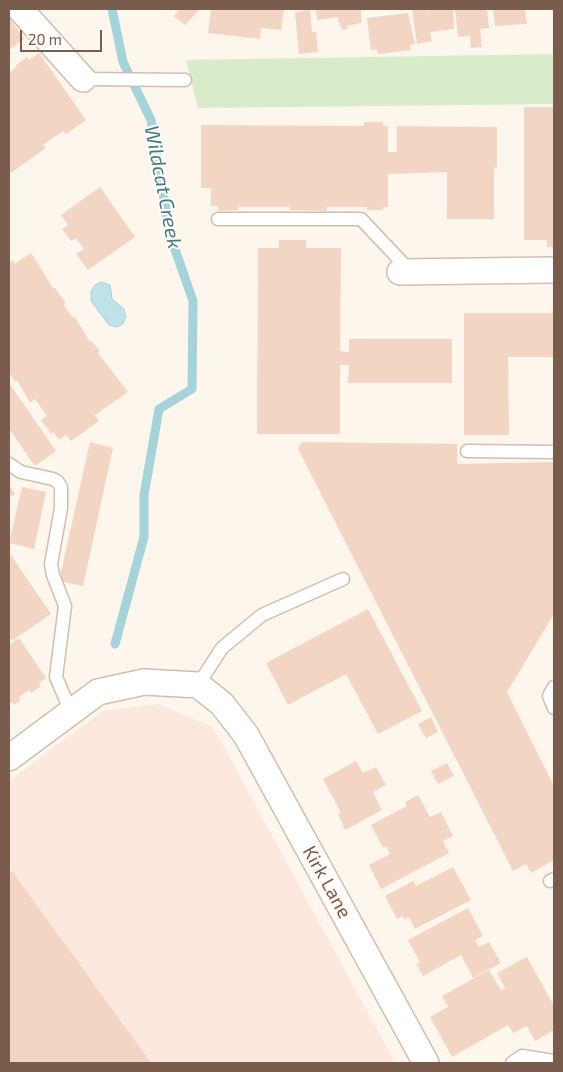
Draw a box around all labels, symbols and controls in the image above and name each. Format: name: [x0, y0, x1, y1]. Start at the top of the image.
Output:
scale bar: [22, 20, 105, 52]
text: 20 m: [28, 30, 62, 48]
water label: Wildcat Creek: [139, 123, 187, 251]
street label: Kirk Lane: [298, 842, 356, 922]

